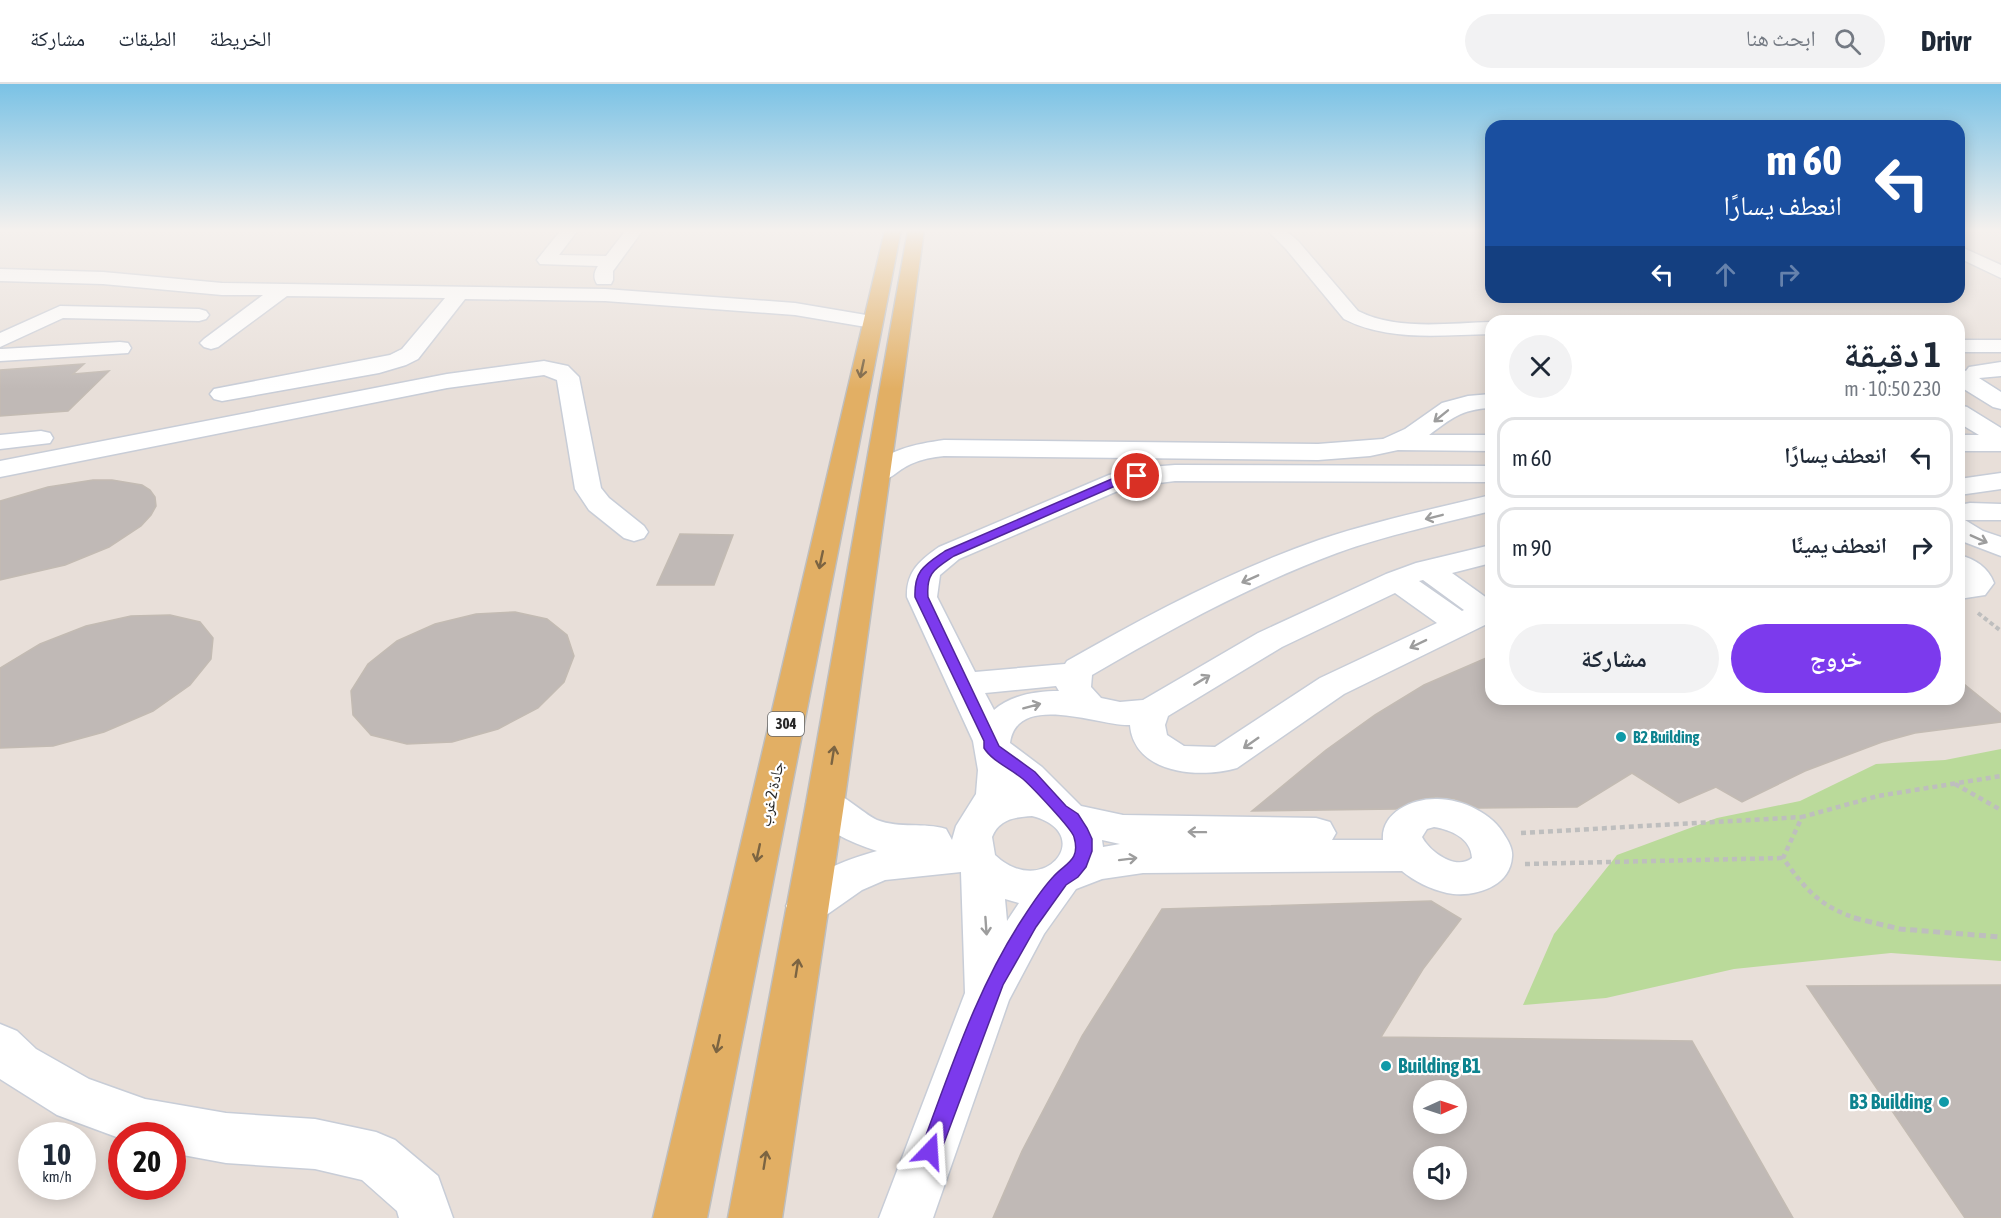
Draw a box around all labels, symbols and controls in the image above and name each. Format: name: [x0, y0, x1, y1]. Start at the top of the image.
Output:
search box: [1465, 14, 1885, 68]
text: ابحث هنا: [1746, 25, 1816, 51]
icon: search: [1831, 25, 1864, 58]
text: Drivr: [1921, 25, 1971, 57]
text: مشاركة: [30, 26, 85, 50]
text: الطبقات: [118, 26, 177, 50]
text: الخريطة: [210, 26, 271, 50]
text: 60 m: [1767, 136, 1842, 184]
icon: left: [1863, 144, 1941, 222]
text: انعطف يسارًا: [1723, 190, 1842, 221]
icon: left: [1646, 258, 1679, 291]
icon: ahead: [1709, 258, 1742, 291]
icon: right: [1772, 258, 1805, 291]
text: 1 دقيقة: [1844, 333, 1941, 375]
button: close: [1509, 335, 1572, 398]
one-way arrow: [856, 360, 868, 379]
text: 230 m · 10:50: [1844, 377, 1941, 400]
one-way arrow: [1433, 410, 1449, 423]
icon: left: [1905, 441, 1938, 474]
text: انعطف يسارًا: [1784, 442, 1887, 468]
text: 60 m: [1512, 445, 1552, 471]
pin: [1111, 450, 1162, 501]
icon: arrive: [1120, 459, 1153, 492]
one-way arrow: [1425, 512, 1444, 524]
icon: right: [1905, 531, 1938, 564]
text: انعطف يمينًا: [1791, 532, 1887, 558]
one-way arrow: [1969, 534, 1988, 545]
text: 90 m: [1512, 535, 1552, 561]
one-way arrow: [815, 550, 827, 569]
one-way arrow: [1241, 573, 1259, 585]
button: مشاركة: [1509, 624, 1719, 693]
button: خروج: [1731, 624, 1941, 693]
one-way arrow: [1410, 639, 1428, 651]
one-way arrow: [1193, 674, 1210, 686]
one-way arrow: [1023, 699, 1042, 711]
road number: 304: [768, 712, 804, 736]
place label: B2 Building: [1633, 728, 1699, 746]
marker: B2 Building: [1614, 730, 1628, 744]
one-way arrow: [1243, 737, 1259, 749]
one-way arrow: [828, 746, 839, 765]
street label: جادة 2 غرب: [755, 760, 788, 828]
one-way arrow: [1187, 826, 1207, 838]
one-way arrow: [752, 844, 764, 863]
one-way arrow: [1118, 853, 1138, 864]
one-way arrow: [981, 915, 992, 935]
one-way arrow: [791, 959, 802, 978]
one-way arrow: [711, 1034, 723, 1053]
place label: Building B1: [1398, 1054, 1481, 1077]
marker: Building B1: [1379, 1059, 1393, 1073]
north arrow: [1413, 1080, 1467, 1134]
map controls: [1413, 1080, 1467, 1200]
place label: B3 Building: [1849, 1090, 1932, 1113]
marker: B3 Building: [1937, 1095, 1951, 1109]
position arrow: [898, 1119, 962, 1183]
speed limit sign: 20: [108, 1122, 186, 1200]
text: 10: [43, 1137, 71, 1171]
button: sound: [1413, 1146, 1467, 1200]
one-way arrow: [760, 1151, 771, 1171]
text: km/h: [42, 1168, 72, 1185]

